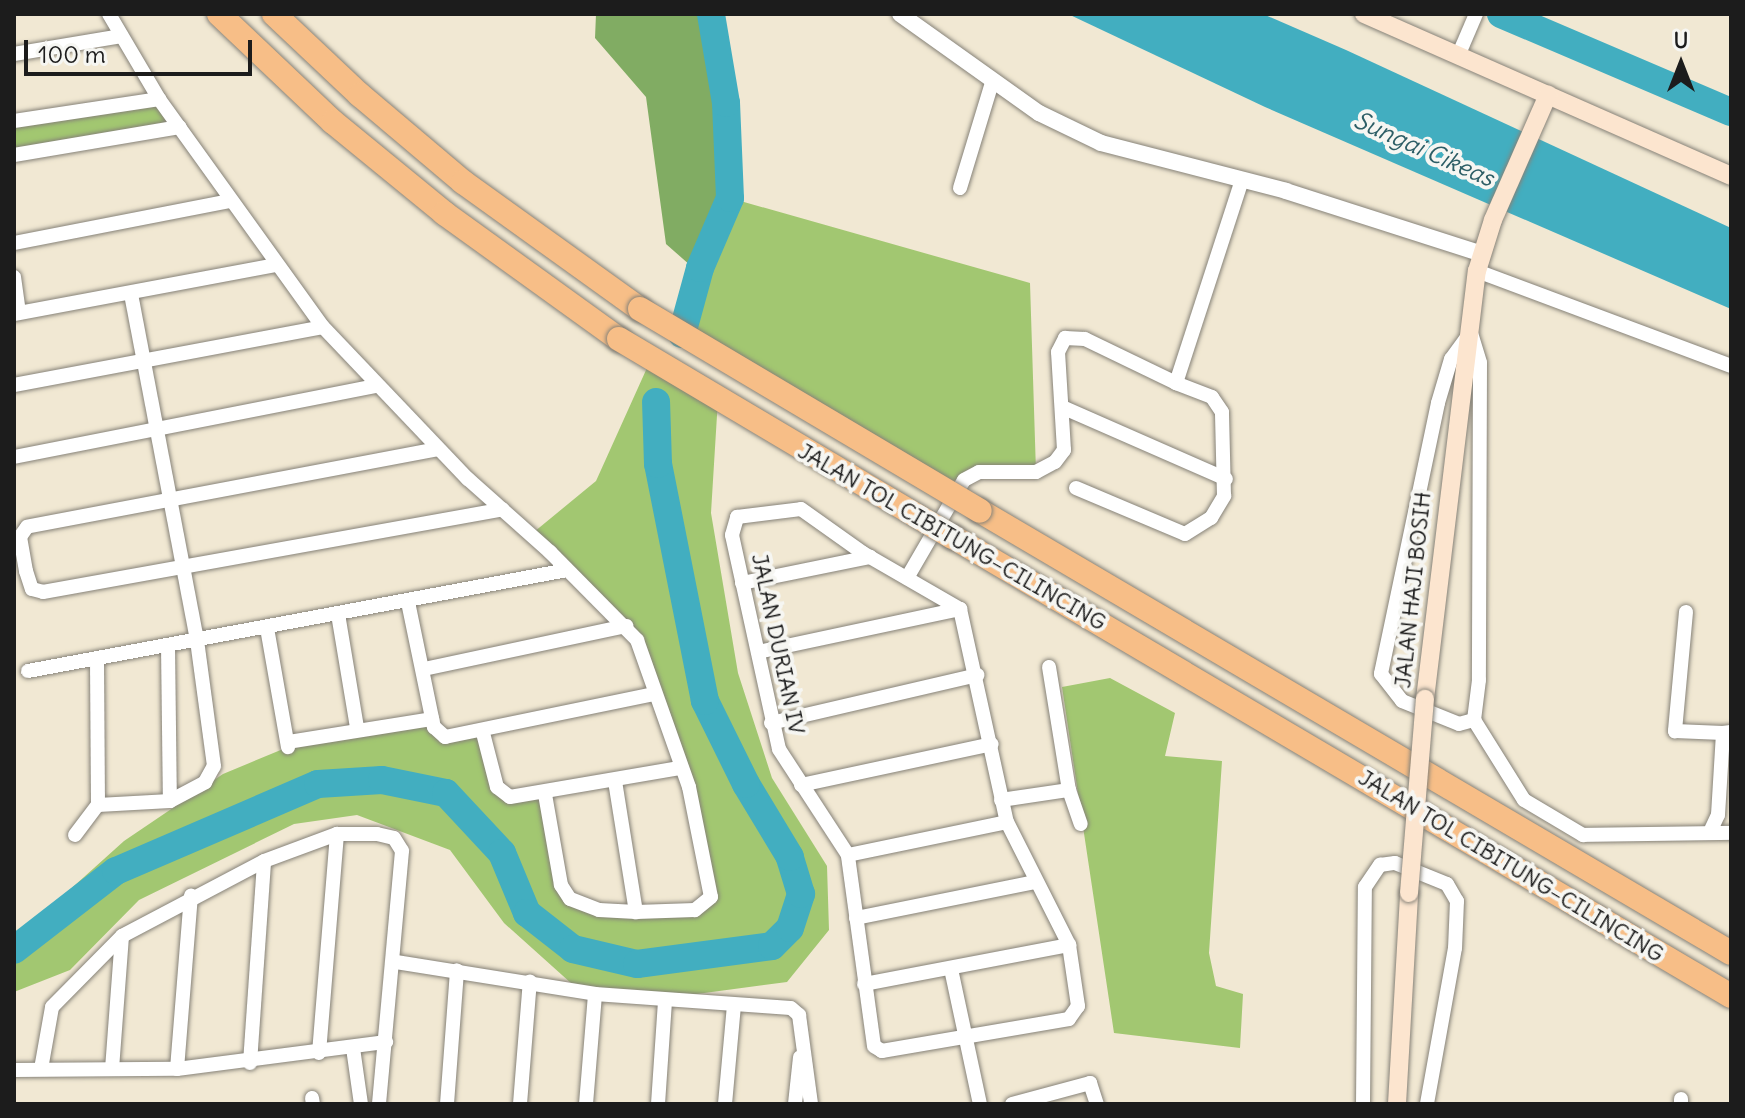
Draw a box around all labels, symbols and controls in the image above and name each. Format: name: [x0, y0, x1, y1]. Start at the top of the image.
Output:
scale bar: [28, 24, 256, 74]
north arrow: [1641, 24, 1721, 104]
text: U: [1673, 26, 1689, 54]
text: 100 m: [38, 39, 106, 69]
water label: Sungai Cikeas: [1350, 105, 1498, 193]
street label: JALAN TOL CIBITUNG–CILINCING: [793, 438, 1111, 636]
street label: JALAN HAJI BOSIH: [1390, 491, 1436, 689]
street label: JALAN DURIAN IV: [746, 551, 810, 737]
street label: JALAN TOL CIBITUNG–CILINCING: [1354, 764, 1668, 968]

